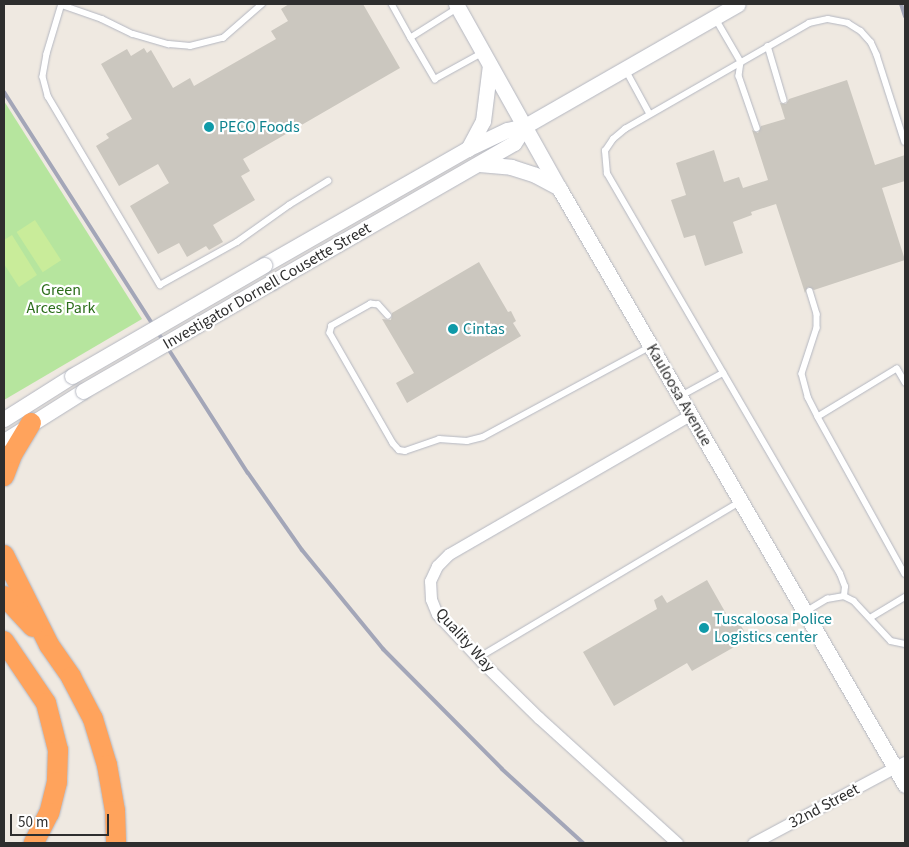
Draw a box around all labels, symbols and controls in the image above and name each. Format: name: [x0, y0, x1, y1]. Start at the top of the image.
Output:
place label: PECO Foods: [219, 117, 300, 137]
marker: PECO Foods: [203, 121, 215, 133]
street label: Investigator Dornell Cousette Street: [160, 218, 374, 354]
park label: Green Arces Park: [27, 280, 95, 318]
place label: Cintas: [463, 319, 505, 339]
marker: Cintas: [447, 323, 459, 335]
street label: Kauloosa Avenue: [642, 341, 716, 449]
street label: Quality Way: [431, 604, 499, 676]
place label: Tuscaloosa Police Logistics center: [714, 609, 832, 647]
marker: Tuscaloosa Police Logistics center: [698, 622, 710, 634]
street label: 32nd Street: [786, 779, 862, 833]
scale bar: [12, 804, 111, 836]
text: 50 m: [18, 812, 48, 833]

